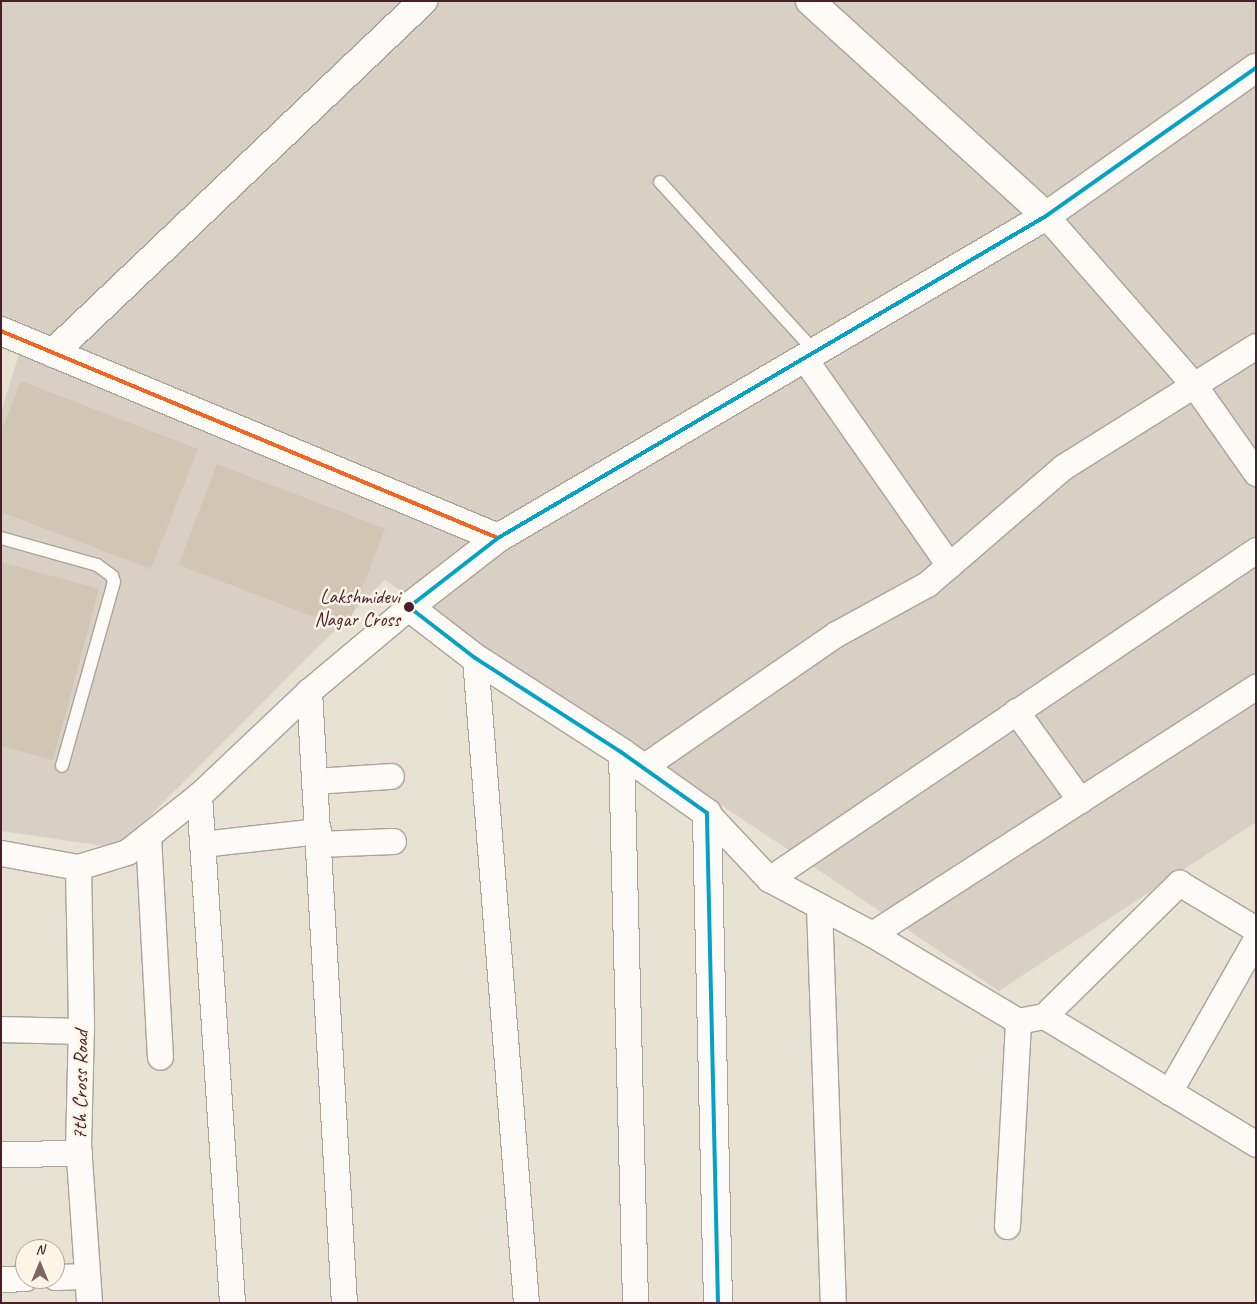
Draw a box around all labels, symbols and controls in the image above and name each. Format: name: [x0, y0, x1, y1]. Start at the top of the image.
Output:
place label: Lakshmidevi Nagar Cross: [315, 584, 400, 631]
marker: Lakshmidevi Nagar Cross: [404, 602, 414, 612]
street label: 7th Cross Road: [66, 1030, 94, 1140]
north arrow: [15, 1239, 65, 1289]
text: N: [36, 1241, 44, 1258]

